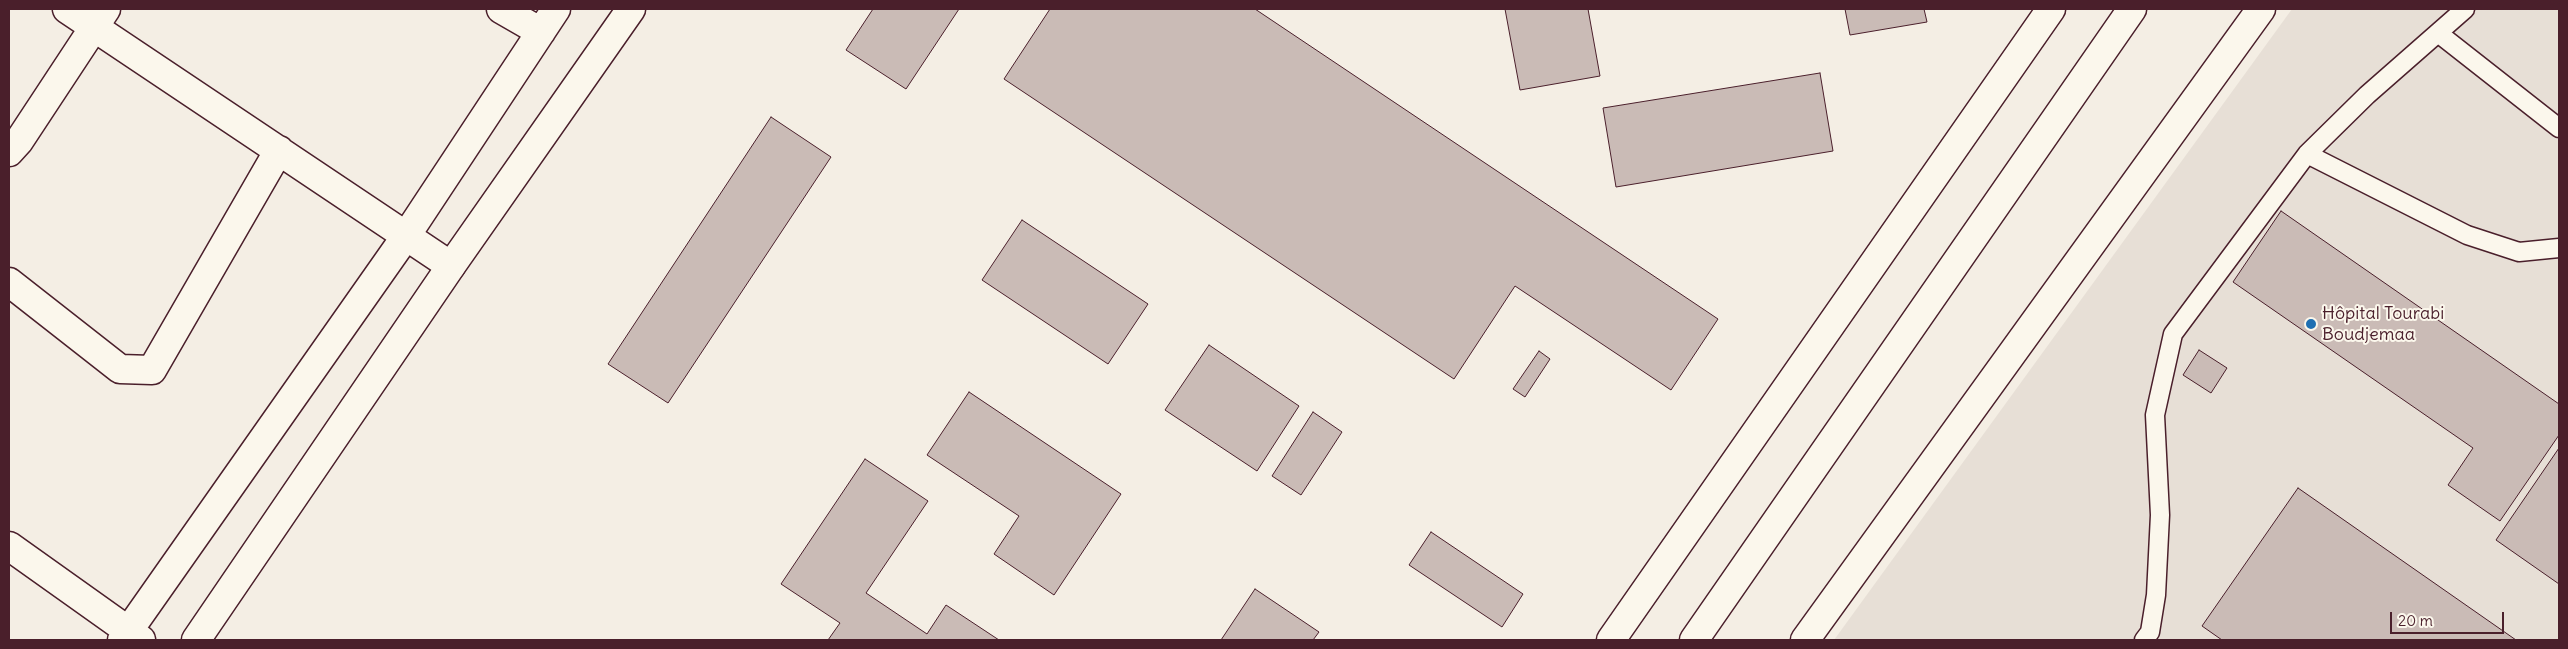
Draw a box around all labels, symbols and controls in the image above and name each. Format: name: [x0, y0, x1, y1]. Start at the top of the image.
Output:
place label: Hôpital Tourabi Boudjemaa: [2322, 303, 2444, 346]
marker: Hôpital Tourabi Boudjemaa: [2304, 317, 2318, 331]
scale bar: [2393, 602, 2507, 634]
text: 20 m: [2398, 611, 2433, 630]

